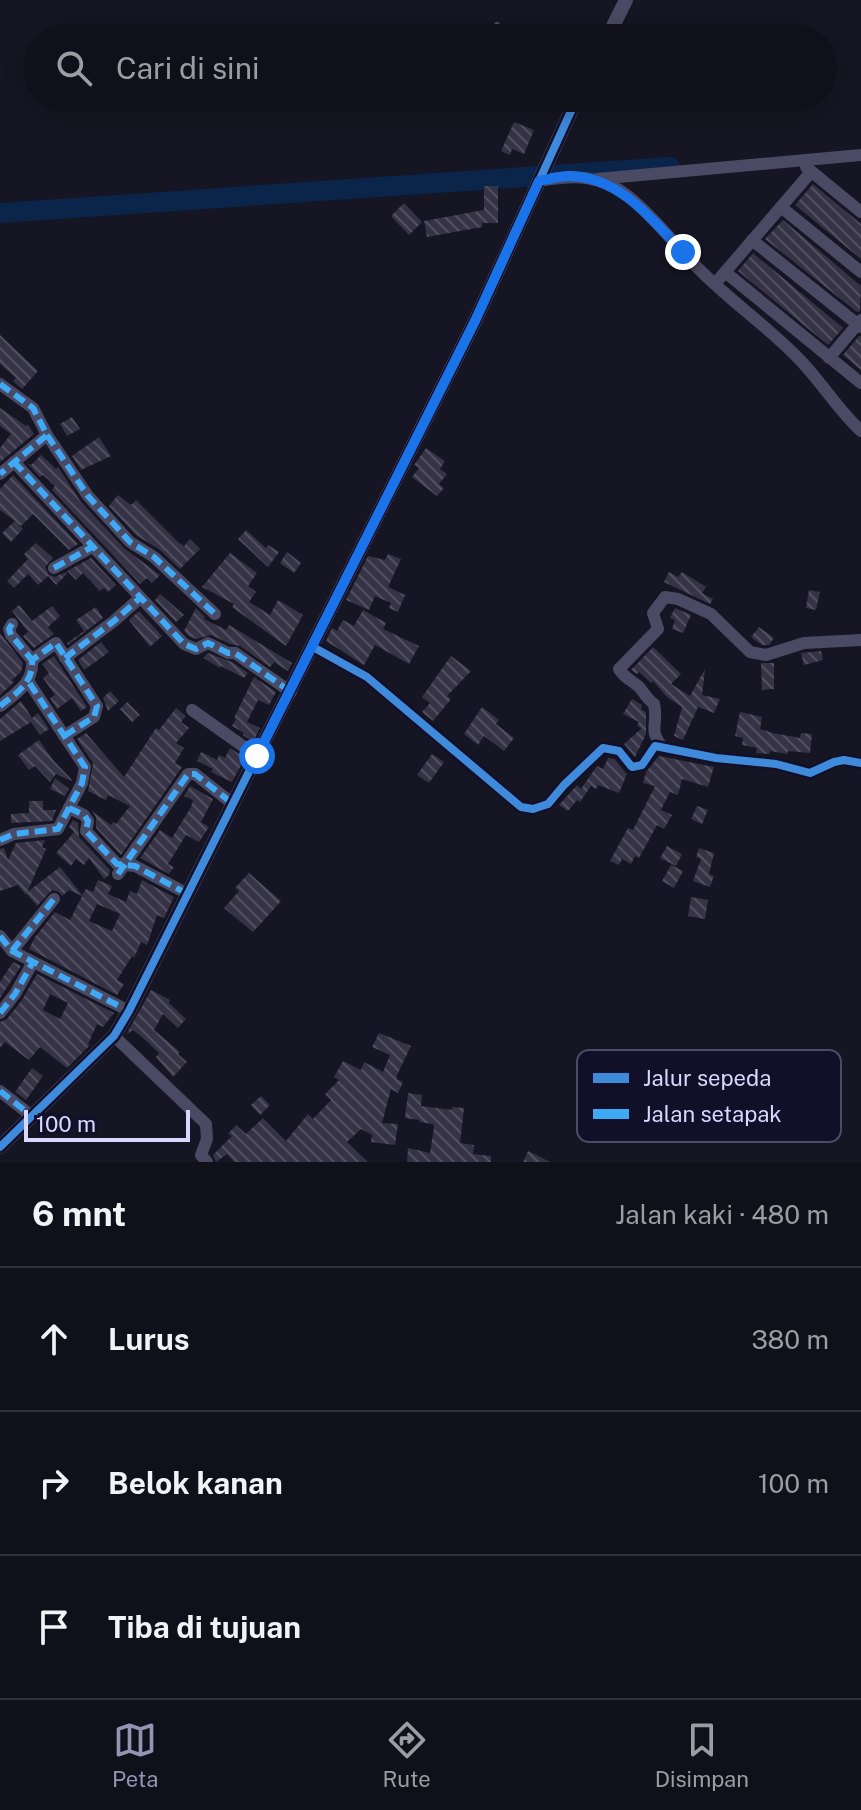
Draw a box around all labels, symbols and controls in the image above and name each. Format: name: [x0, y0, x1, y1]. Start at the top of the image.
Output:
search box: [24, 24, 837, 112]
icon: search: [52, 46, 96, 90]
text: Cari di sini: [116, 50, 259, 86]
route end: [665, 234, 701, 270]
route start: [239, 738, 275, 774]
legend: [577, 1050, 841, 1142]
text: Jalur sepeda: [643, 1065, 771, 1091]
text: Jalan setapak: [643, 1101, 782, 1127]
scale bar: [24, 1106, 190, 1142]
text: 100 m: [36, 1111, 96, 1137]
text: 6 mnt: [32, 1194, 126, 1234]
text: Jalan kaki · 480 m: [615, 1199, 829, 1230]
icon: ahead: [32, 1317, 76, 1361]
text: Lurus: [108, 1321, 190, 1357]
text: 380 m: [751, 1324, 829, 1355]
icon: right: [32, 1461, 76, 1505]
text: Belok kanan: [108, 1465, 283, 1501]
text: 100 m: [758, 1468, 829, 1499]
icon: arrive: [32, 1605, 76, 1649]
text: Tiba di tujuan: [108, 1609, 301, 1645]
tab: Peta: [112, 1718, 158, 1792]
tab: Rute: [382, 1718, 431, 1792]
tab: Disimpan: [655, 1718, 749, 1792]

